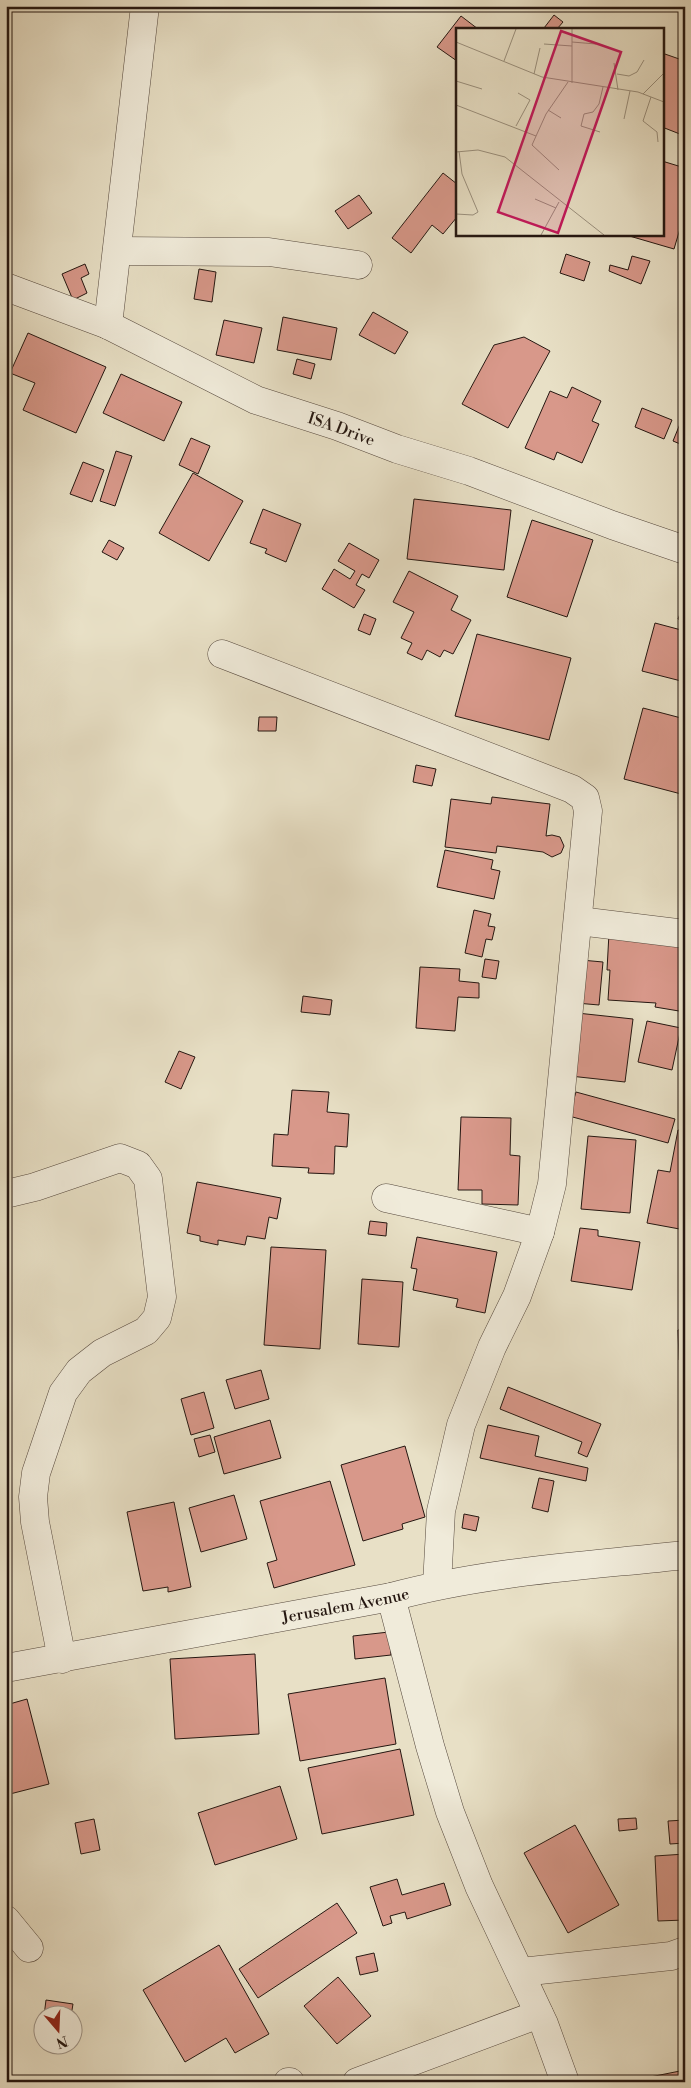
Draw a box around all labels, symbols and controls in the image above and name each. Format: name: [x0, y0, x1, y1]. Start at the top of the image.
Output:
inset map: [456, 28, 664, 235]
street label: ISA Drive: [305, 408, 378, 451]
street label: Jerusalem Avenue: [279, 1584, 411, 1628]
north arrow: [32, 2006, 82, 2056]
text: N: [54, 2031, 70, 2052]

